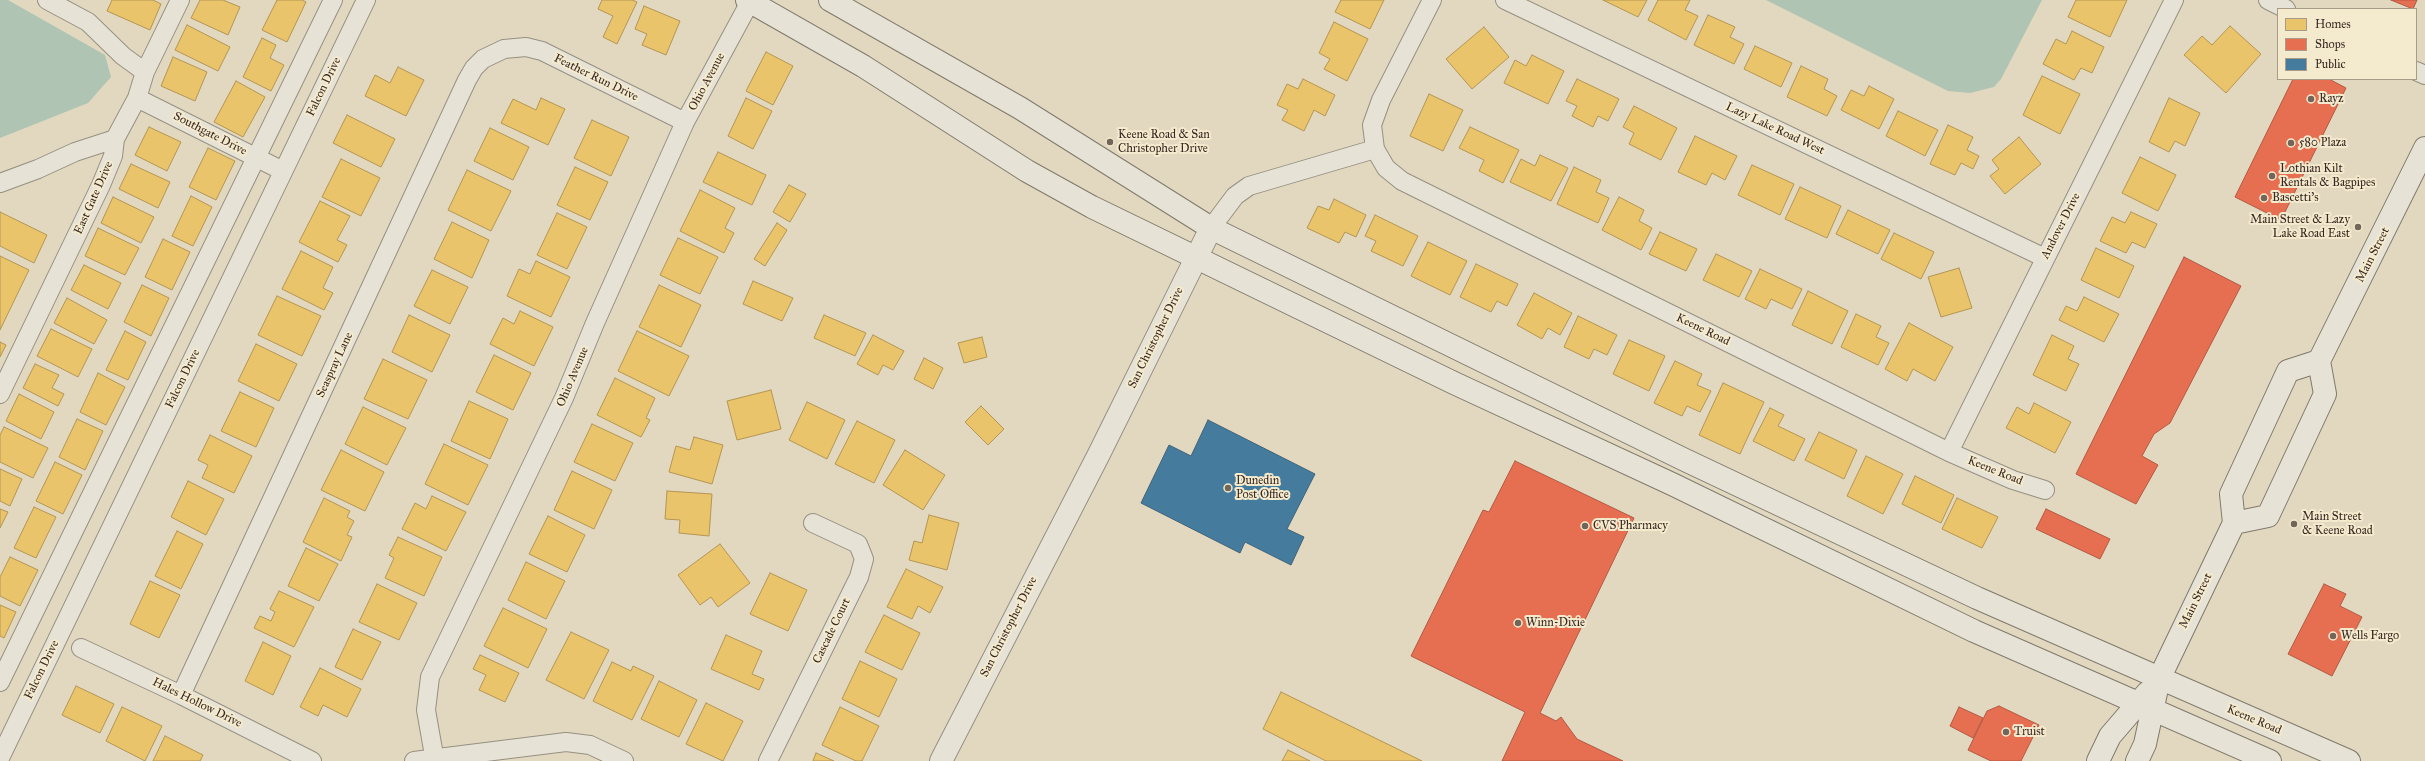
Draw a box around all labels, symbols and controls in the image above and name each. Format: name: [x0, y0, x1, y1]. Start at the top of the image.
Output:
legend: [2277, 8, 2417, 80]
text: Homes: [2315, 17, 2351, 31]
text: Shops: [2315, 37, 2345, 51]
street label: Ohio Avenue: [686, 50, 728, 114]
street label: Feather Run Drive: [551, 51, 641, 105]
street label: Falcon Drive: [304, 55, 344, 119]
text: Public: [2315, 57, 2346, 71]
place label: Rayz: [2319, 92, 2344, 106]
marker: Rayz: [2306, 94, 2316, 104]
street label: Lazy Lake Road West: [1723, 100, 1827, 158]
street label: Southgate Drive: [171, 109, 249, 159]
place label: Keene Road & San Christopher Drive: [1118, 128, 1210, 156]
place label: 580 Plaza: [2299, 136, 2346, 150]
marker: Keene Road & San Christopher Drive: [1105, 137, 1115, 147]
marker: 580 Plaza: [2286, 138, 2296, 148]
street label: East Gate Drive: [72, 159, 116, 237]
place label: Lothian Kilt Rentals & Bagpipes: [2280, 162, 2375, 190]
marker: Lothian Kilt Rentals & Bagpipes: [2267, 171, 2277, 181]
street label: Andover Drive: [2038, 191, 2084, 261]
place label: Bascetti's: [2272, 191, 2319, 205]
marker: Bascetti's: [2259, 193, 2269, 203]
place label: Main Street & Lazy Lake Road East: [2250, 213, 2350, 241]
marker: Main Street & Lazy Lake Road East: [2353, 222, 2363, 232]
street label: Main Street: [2353, 225, 2393, 285]
street label: San Christopher Drive: [1125, 285, 1187, 391]
street label: Keene Road: [1674, 311, 1732, 349]
street label: Seaspray Lane: [314, 330, 356, 400]
street label: Ohio Avenue: [554, 345, 592, 409]
street label: Falcon Drive: [163, 347, 203, 411]
street label: Keene Road: [1965, 453, 2025, 489]
place label: Dunedin Post Office: [1236, 474, 1289, 502]
marker: Dunedin Post Office: [1223, 483, 1233, 493]
place label: Main Street & Keene Road: [2302, 510, 2373, 538]
place label: CVS Pharmacy: [1593, 519, 1668, 533]
marker: Main Street & Keene Road: [2289, 519, 2299, 529]
marker: CVS Pharmacy: [1580, 521, 1590, 531]
street label: Main Street: [2176, 571, 2216, 631]
street label: San Christopher Drive: [977, 574, 1041, 680]
street label: Cascade Court: [810, 596, 854, 666]
place label: Winn-Dixie: [1526, 616, 1585, 630]
marker: Winn-Dixie: [1513, 618, 1523, 628]
place label: Wells Fargo: [2341, 629, 2399, 643]
marker: Wells Fargo: [2328, 631, 2338, 641]
street label: Falcon Drive: [22, 638, 62, 702]
street label: Hales Hollow Drive: [150, 675, 244, 731]
street label: Keene Road: [2224, 702, 2284, 738]
place label: Truist: [2014, 725, 2045, 739]
marker: Truist: [2001, 727, 2011, 737]

